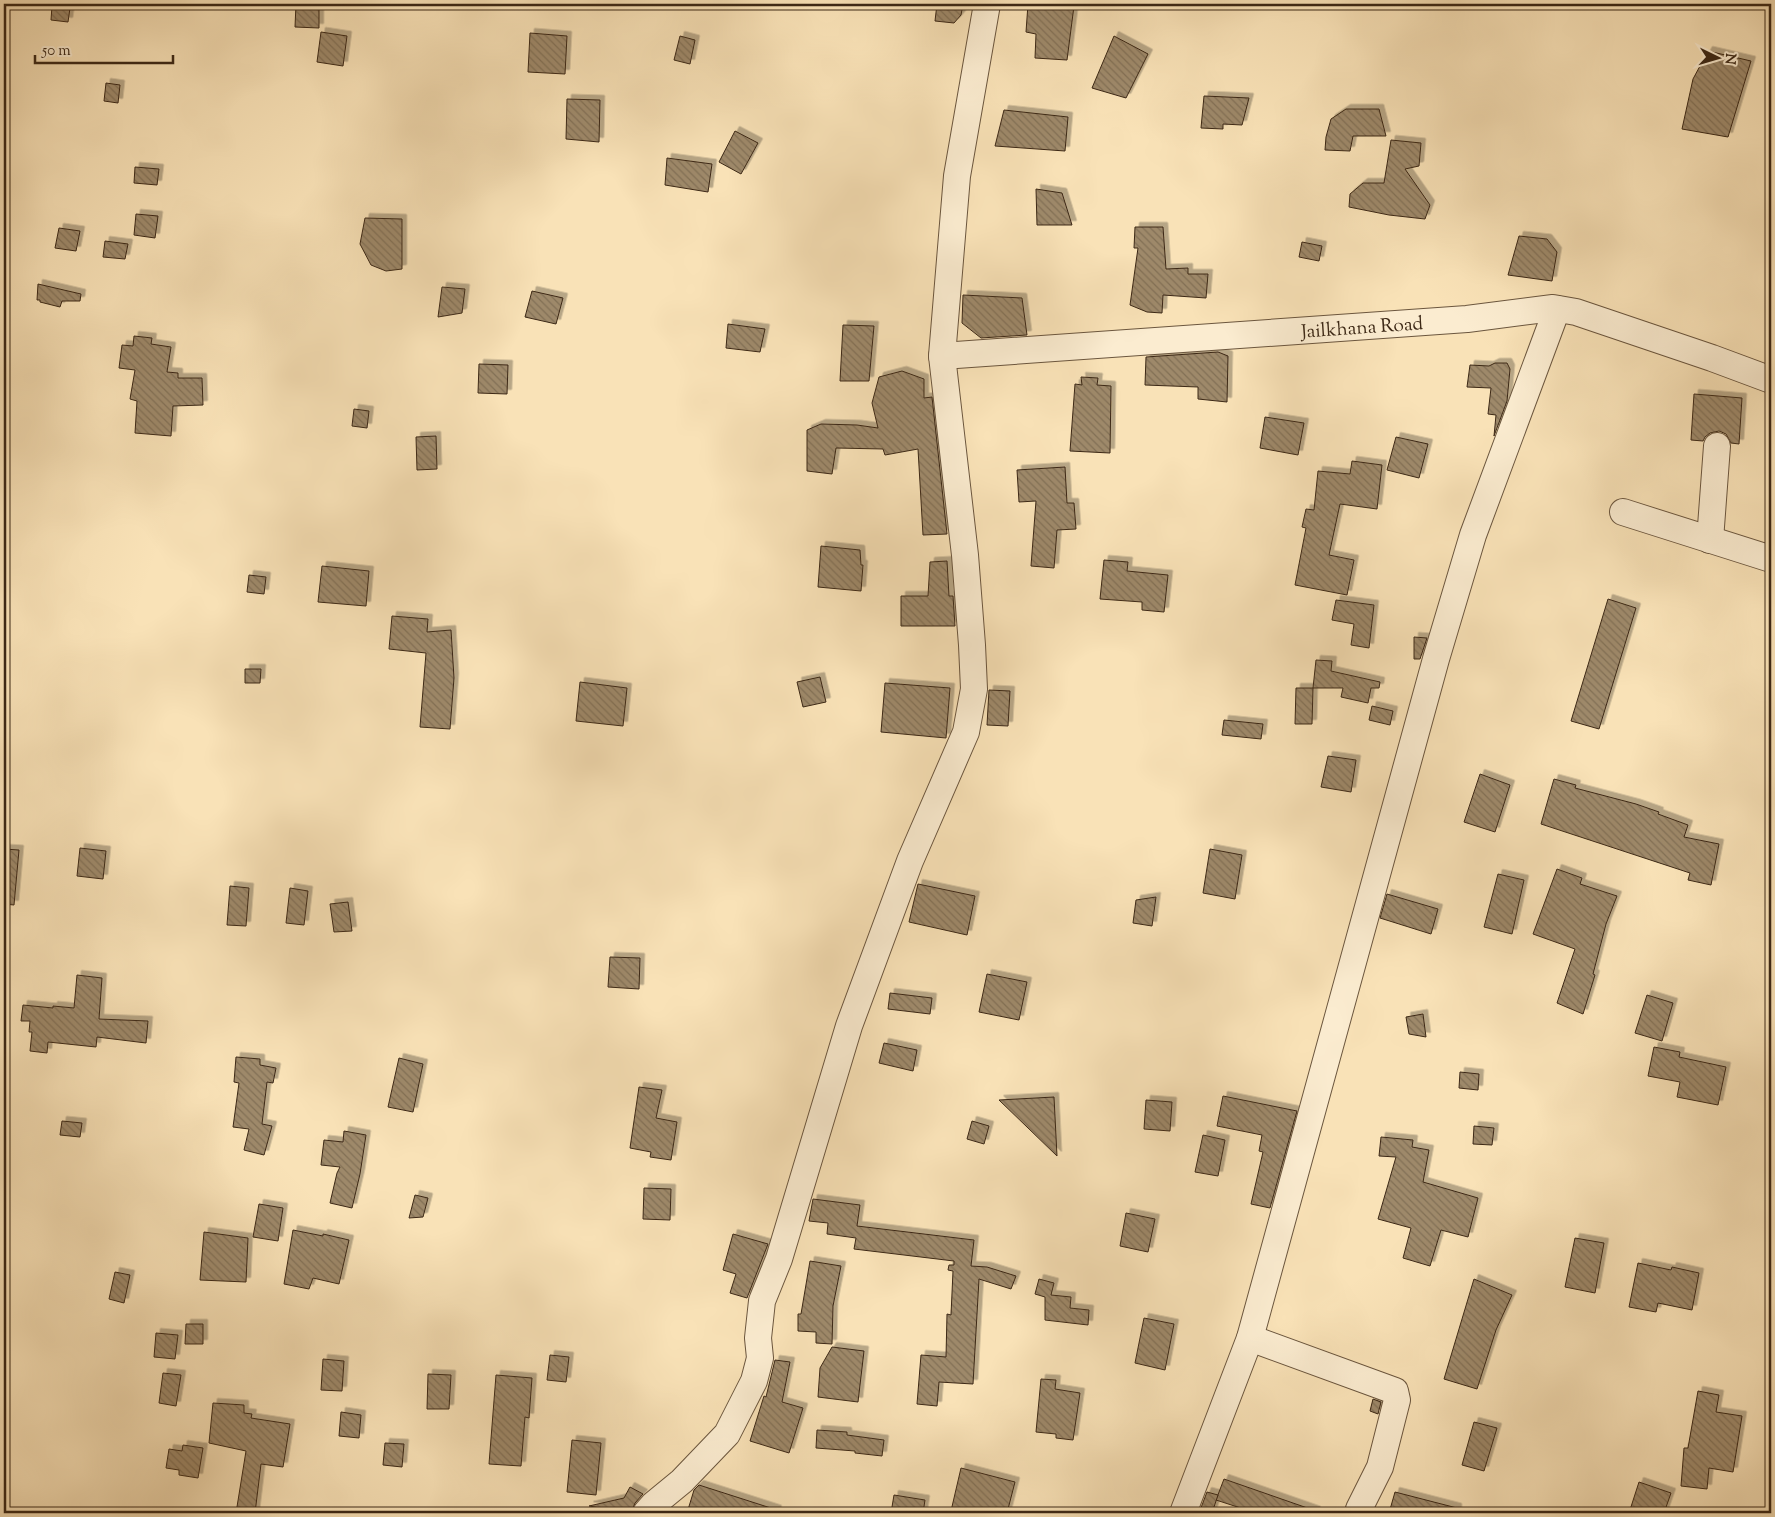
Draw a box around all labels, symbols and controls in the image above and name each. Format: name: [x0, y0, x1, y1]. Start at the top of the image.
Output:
scale bar: [35, 32, 172, 64]
north arrow: [1692, 32, 1742, 82]
text: 50 m: [41, 41, 71, 62]
text: N: [1719, 53, 1739, 65]
street label: Jailkhana Road: [1299, 311, 1424, 347]

